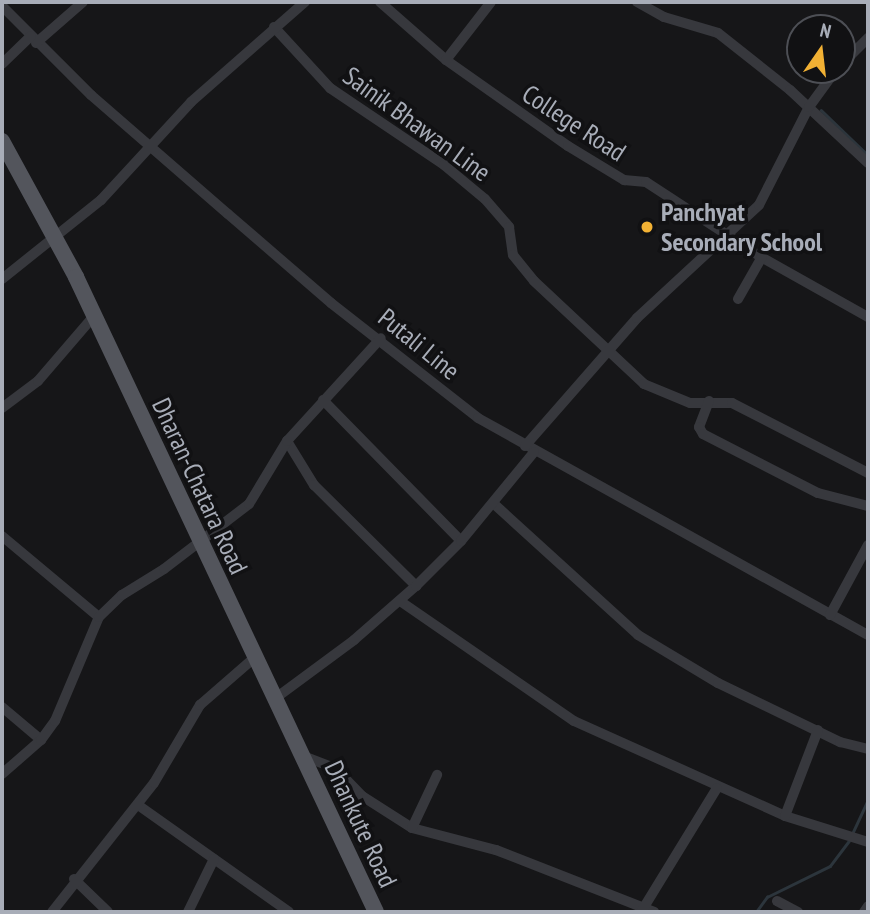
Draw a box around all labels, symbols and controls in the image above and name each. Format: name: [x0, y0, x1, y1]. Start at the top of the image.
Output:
north arrow: [786, 14, 856, 84]
text: N: [818, 18, 833, 43]
street label: Sainik Bhawan Line: [337, 60, 497, 188]
street label: College Road: [516, 78, 632, 168]
place label: Panchyat Secondary School: [661, 196, 823, 258]
marker: Panchyat Secondary School: [639, 219, 655, 235]
street label: Putali Line: [372, 302, 466, 386]
street label: Dharan-Chatara Road: [146, 393, 254, 579]
street label: Dhankute Road: [318, 756, 404, 892]

